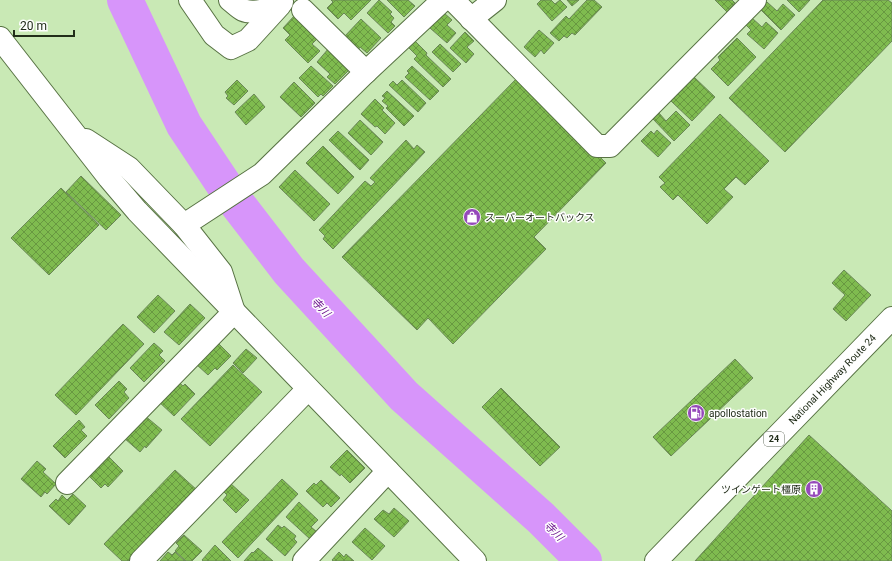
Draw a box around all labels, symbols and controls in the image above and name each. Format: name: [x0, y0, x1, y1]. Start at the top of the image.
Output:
scale bar: [14, 12, 74, 38]
text: 20 m: [20, 19, 47, 33]
shop icon: スーパーオートバックス: [462, 207, 482, 227]
place label: スーパーオートバックス: [485, 212, 595, 223]
water label: 寺川: [308, 295, 334, 321]
street label: National Highway Route 24: [787, 332, 878, 426]
fuel station icon: apollostation: [686, 403, 706, 423]
place label: apollostation: [709, 408, 767, 419]
road number: 24: [764, 432, 784, 446]
building icon: ツインゲート橿原: [804, 479, 824, 499]
place label: ツインゲート橿原: [721, 484, 801, 495]
water label: 寺川: [541, 519, 567, 544]

